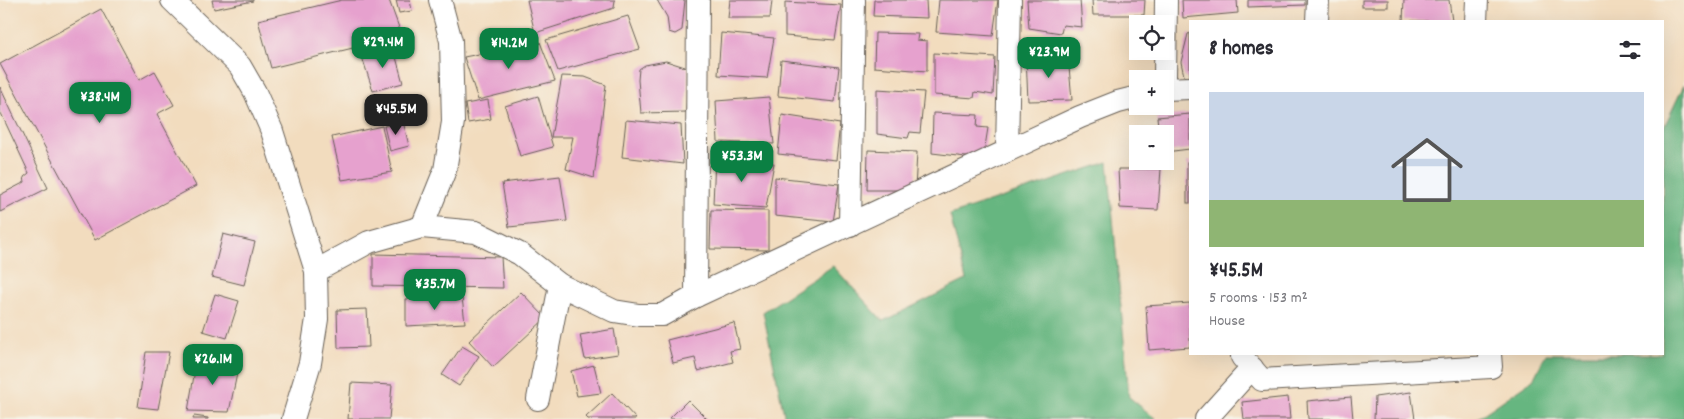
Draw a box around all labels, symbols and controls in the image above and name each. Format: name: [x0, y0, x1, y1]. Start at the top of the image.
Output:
map controls: [1129, 15, 1174, 170]
button: locate: [1129, 15, 1174, 60]
pin: ¥29.4M: [342, 27, 424, 69]
pin: ¥14.2M: [468, 28, 550, 70]
text: ¥29.4M: [363, 31, 403, 54]
text: ¥14.2M: [491, 32, 527, 55]
text: 8 homes: [1209, 35, 1274, 65]
pin: ¥23.9M: [1008, 36, 1090, 79]
icon: filters: [1616, 36, 1644, 64]
text: ¥23.9M: [1028, 41, 1070, 64]
button: +: [1129, 70, 1174, 115]
pin: ¥38.4M: [59, 82, 141, 124]
text: ¥38.4M: [80, 86, 120, 109]
pin: ¥45.5M: [355, 94, 437, 136]
text: ¥45.5M: [375, 98, 417, 121]
button: −: [1129, 125, 1174, 170]
icon: home: [1382, 125, 1472, 215]
pin: ¥53.3M: [701, 140, 783, 183]
text: ¥53.3M: [721, 145, 763, 168]
text: ¥45.5M: [1209, 257, 1263, 287]
pin: ¥35.7M: [394, 268, 476, 311]
text: ¥35.7M: [415, 273, 455, 296]
text: 5 rooms · 153 m²: [1209, 287, 1307, 310]
text: House: [1209, 310, 1245, 333]
pin: ¥26.1M: [172, 344, 254, 386]
text: ¥26.1M: [194, 348, 232, 371]

